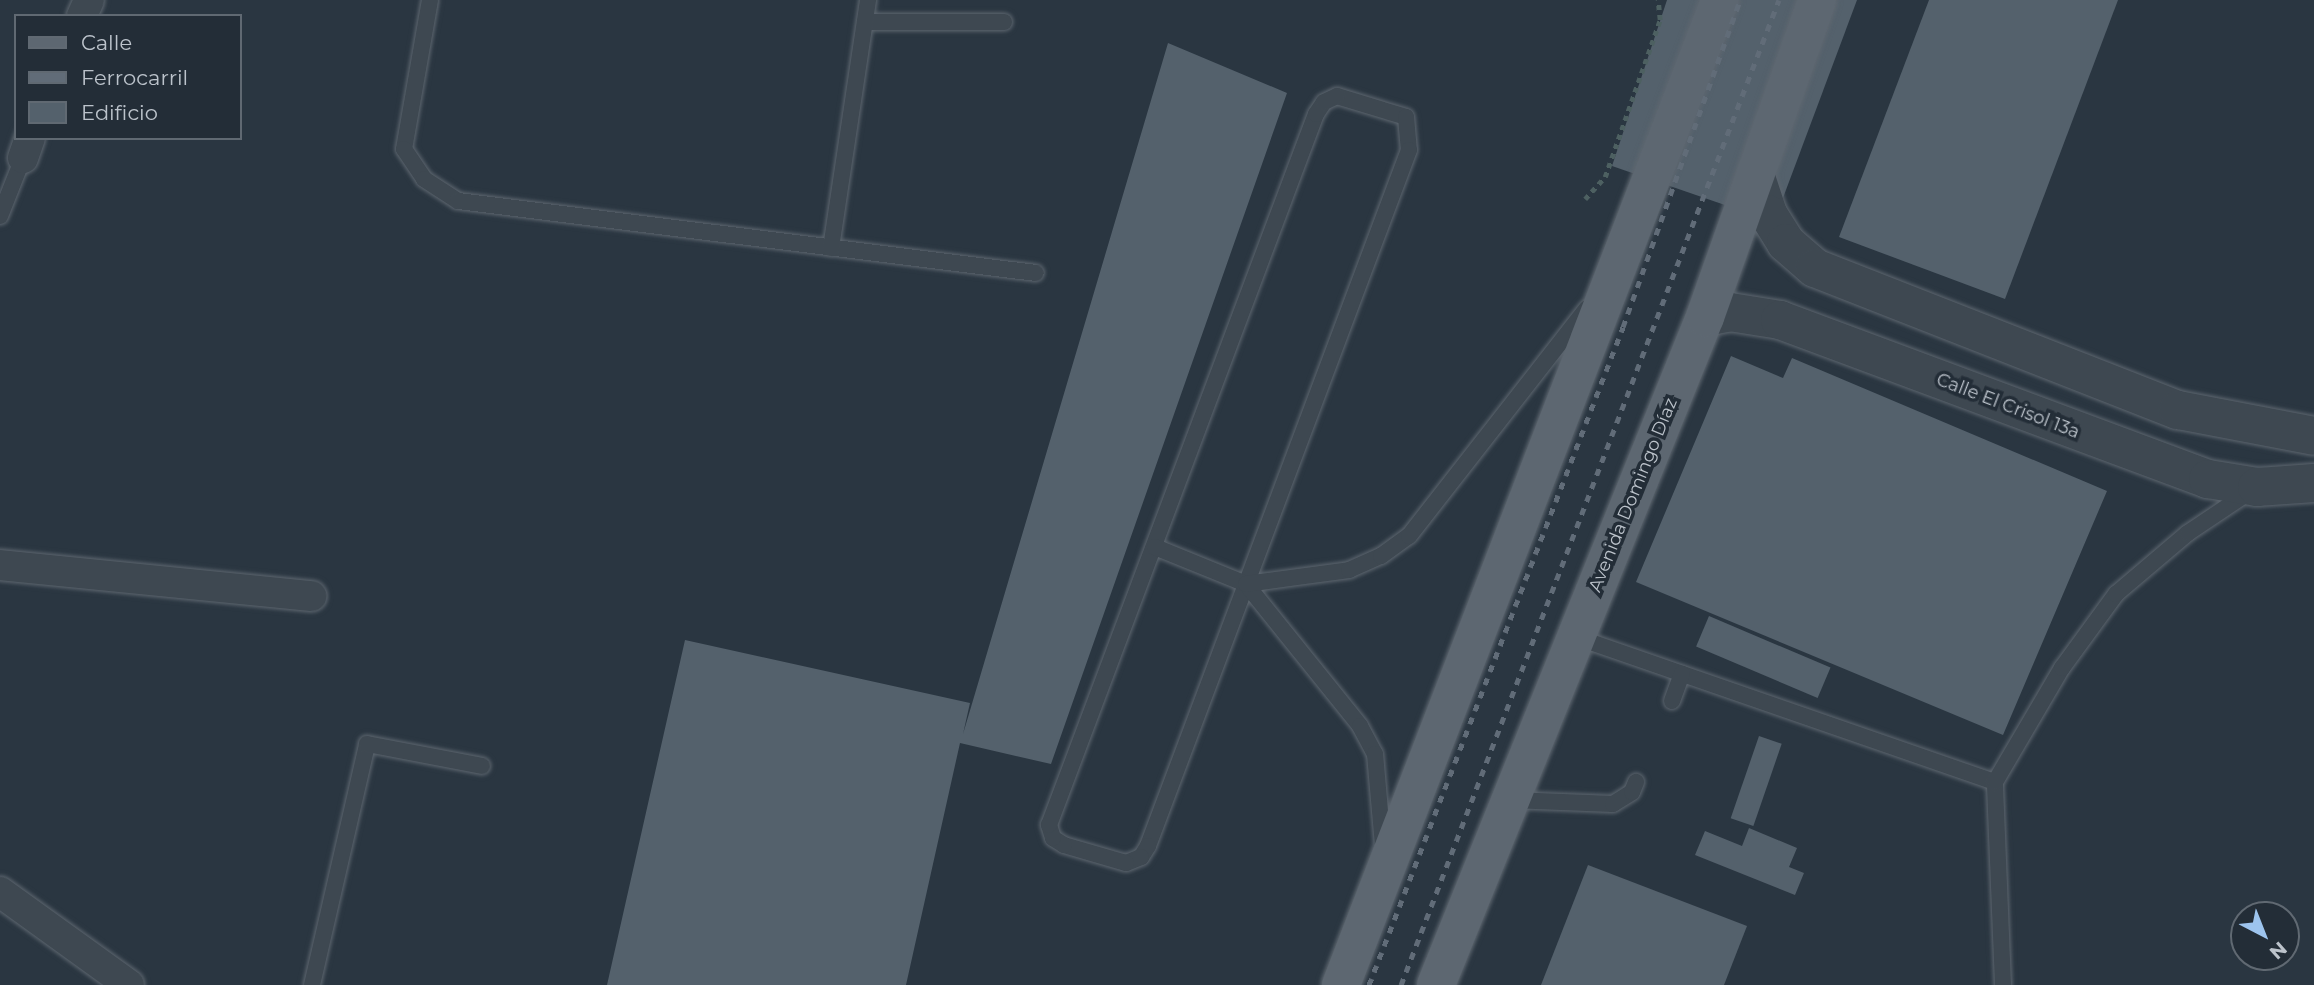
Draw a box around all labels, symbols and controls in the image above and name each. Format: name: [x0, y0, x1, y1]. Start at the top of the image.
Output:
legend: [14, 14, 242, 140]
text: Calle: [81, 30, 132, 55]
text: Ferrocarril: [81, 65, 188, 90]
text: Edificio: [81, 100, 158, 125]
street label: Calle El Crisol 13a: [1933, 369, 2083, 443]
street label: Avenida Domingo Díaz: [1584, 395, 1682, 595]
north arrow: [2230, 901, 2300, 971]
text: N: [2265, 937, 2291, 964]

